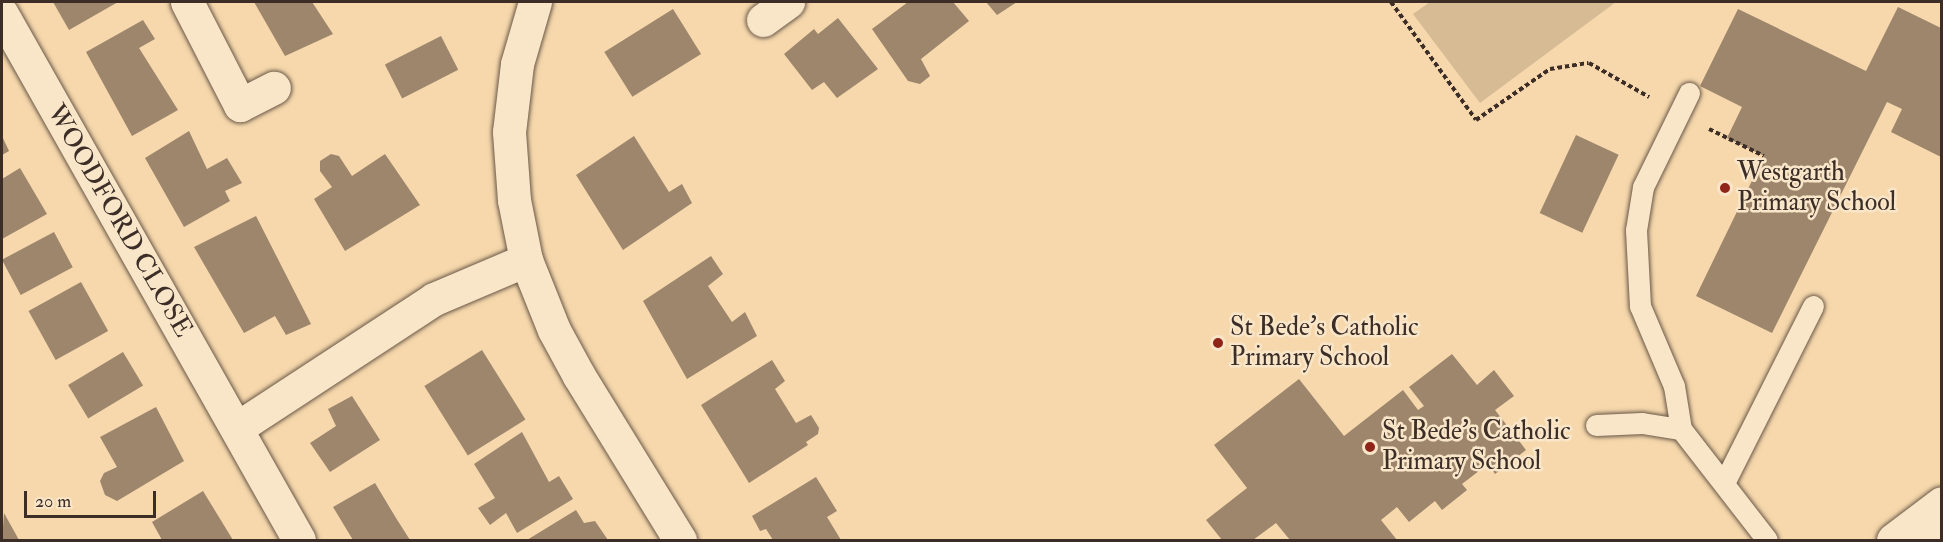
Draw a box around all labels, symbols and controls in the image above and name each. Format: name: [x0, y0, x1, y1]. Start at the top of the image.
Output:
street label: WOODFORD CLOSE: [40, 99, 198, 343]
place label: Westgarth Primary School: [1737, 157, 1896, 218]
marker: Westgarth Primary School: [1718, 181, 1732, 195]
place label: St Bede's Catholic Primary School: [1230, 312, 1419, 374]
marker: St Bede's Catholic Primary School: [1211, 336, 1225, 350]
place label: St Bede’s Catholic Primary School: [1382, 416, 1571, 478]
marker: St Bede’s Catholic Primary School: [1363, 440, 1377, 454]
scale bar: [27, 479, 159, 517]
text: 20 m: [35, 490, 71, 513]

